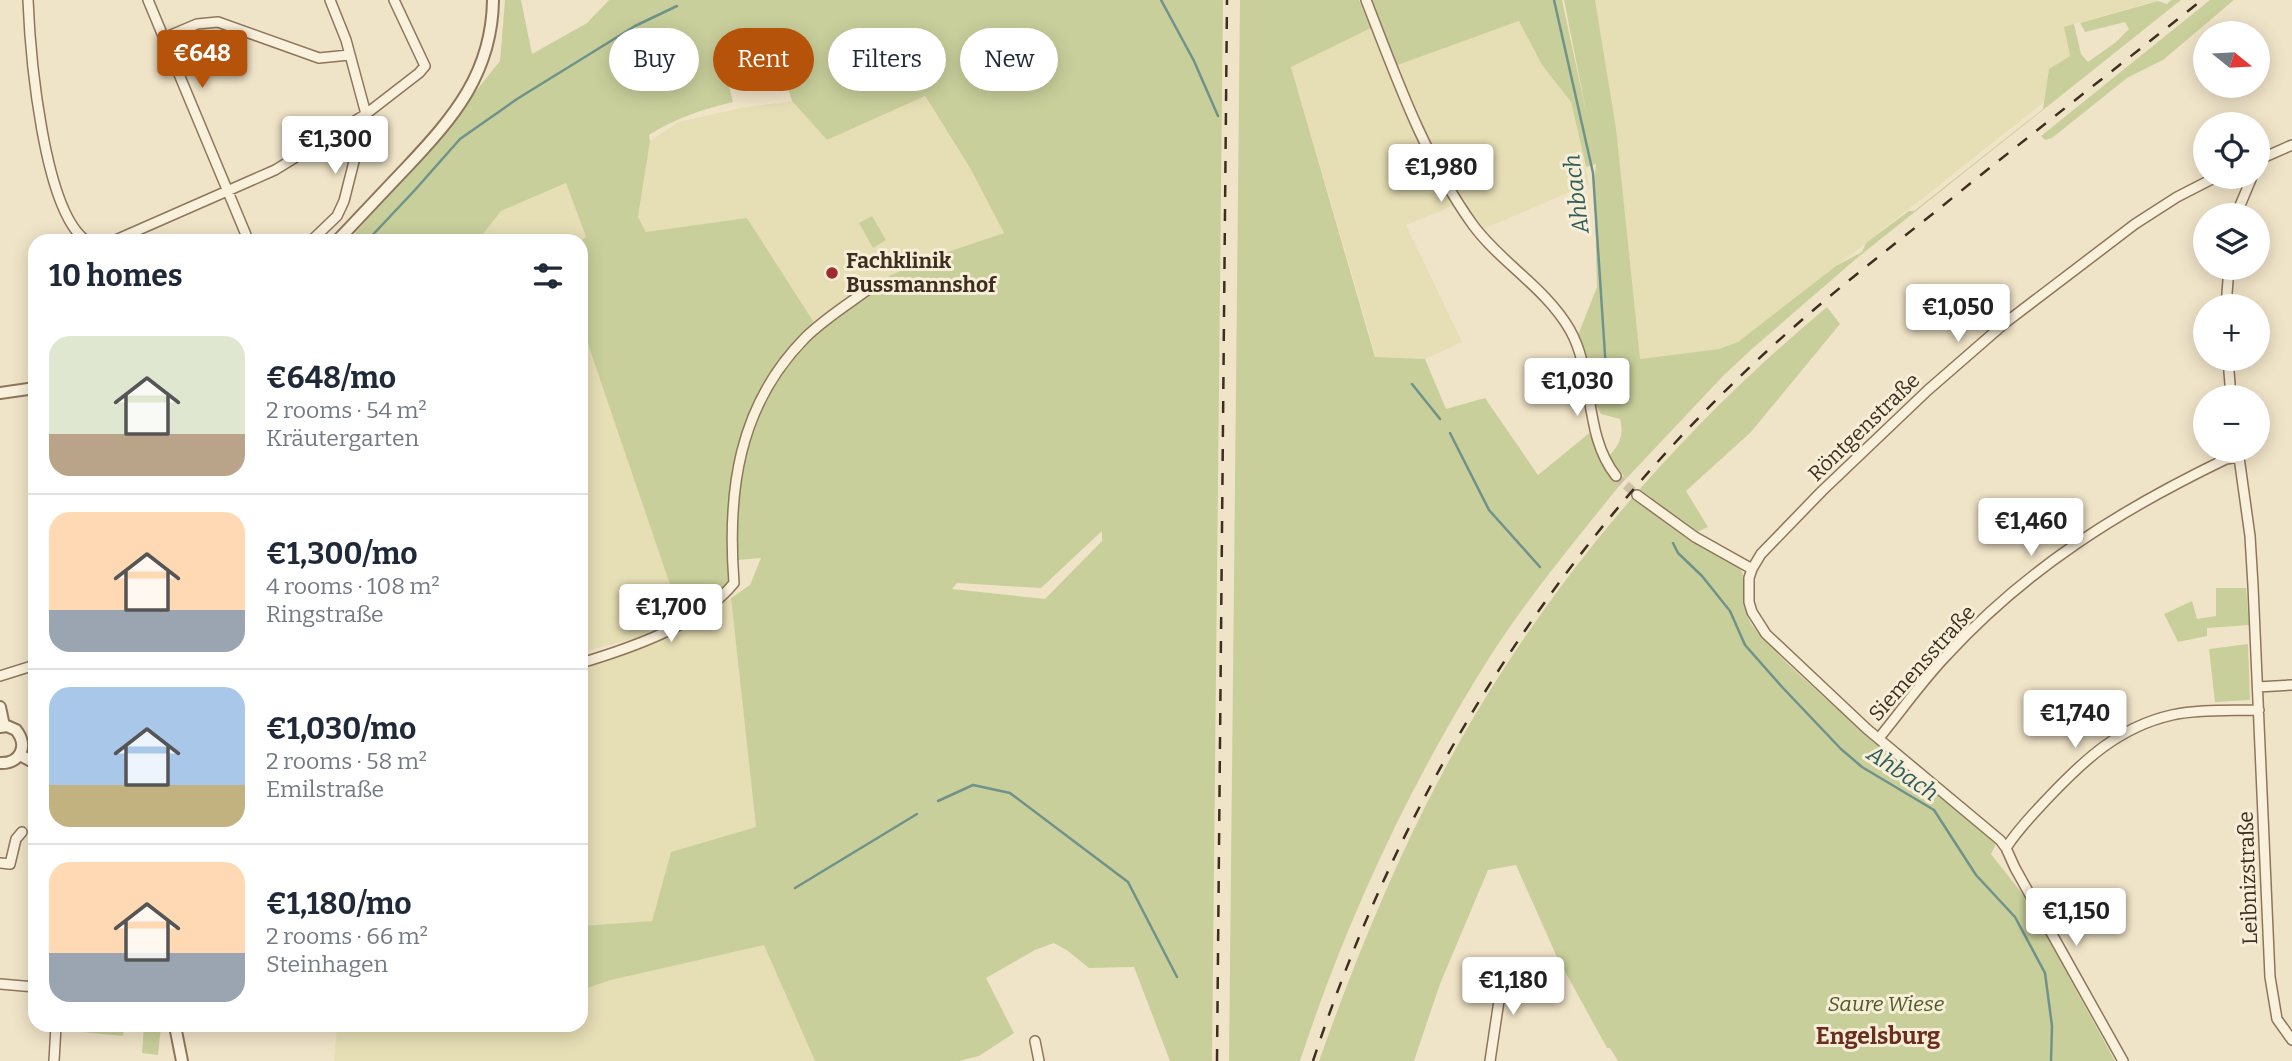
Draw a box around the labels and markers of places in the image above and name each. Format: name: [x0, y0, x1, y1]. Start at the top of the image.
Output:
pin: €648: [161, 31, 243, 90]
pin: €1,300: [278, 116, 392, 176]
pin: €1,980: [1384, 144, 1498, 204]
place label: Fachklinik Bussmannshof: [846, 248, 998, 298]
marker: Fachklinik Bussmannshof: [824, 265, 840, 281]
pin: €1,050: [1901, 284, 2015, 344]
pin: €1,030: [1520, 358, 1634, 418]
pin: €1,460: [1974, 498, 2088, 558]
pin: €1,700: [614, 584, 728, 644]
pin: €1,740: [2018, 690, 2132, 750]
pin: €1,150: [2019, 888, 2133, 948]
pin: €1,180: [1456, 958, 1570, 1017]

